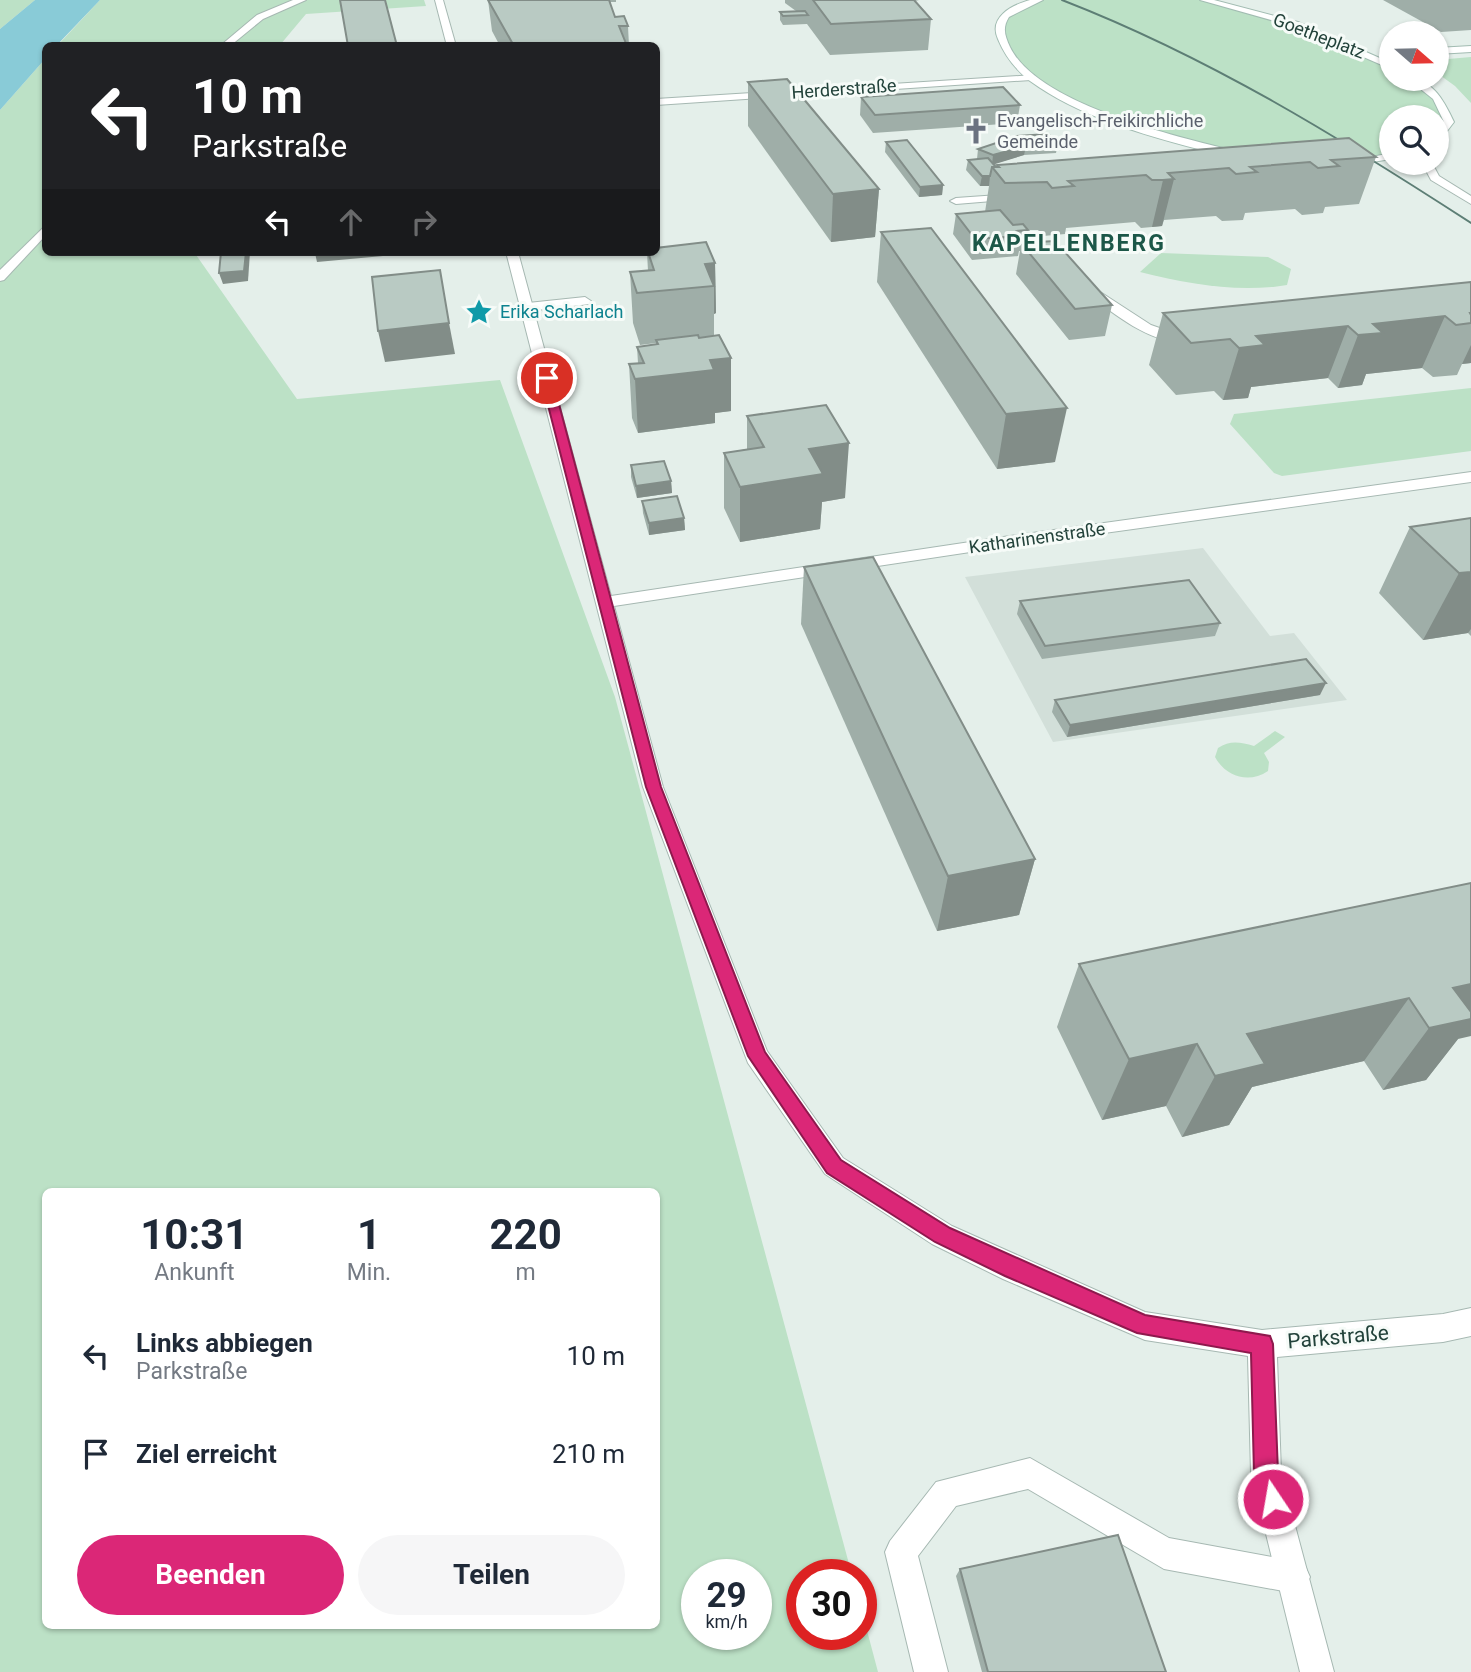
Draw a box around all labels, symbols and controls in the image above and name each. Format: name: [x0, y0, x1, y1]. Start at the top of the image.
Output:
street label: Goetheplatz: [1270, 8, 1368, 63]
north arrow: [1379, 21, 1449, 91]
map controls: [1379, 21, 1449, 175]
text: 10 m: [192, 68, 303, 125]
icon: left: [77, 70, 168, 161]
street label: Herderstraße: [791, 74, 897, 103]
button: search: [1379, 105, 1449, 175]
place label: Evangelisch-Freikirchliche Gemeinde: [997, 110, 1203, 152]
church icon: Evangelisch-Freikirchliche Gemeinde: [961, 116, 991, 146]
text: Parkstraße: [192, 127, 347, 165]
icon: left: [259, 203, 297, 241]
icon: ahead: [332, 203, 370, 241]
icon: right: [405, 203, 443, 241]
district label: KAPELLENBERG: [972, 230, 1166, 257]
place icon: Erika Scharlach: [464, 297, 494, 327]
place label: Erika Scharlach: [500, 301, 624, 322]
pin: [517, 348, 577, 408]
icon: arrive: [528, 359, 566, 397]
street label: Katharinenstraße: [967, 518, 1107, 557]
text: 10:31: [140, 1210, 248, 1259]
text: 1: [357, 1210, 381, 1259]
text: 220: [489, 1210, 562, 1259]
text: Ankunft: [154, 1259, 235, 1286]
text: Min.: [347, 1259, 391, 1286]
text: m: [516, 1259, 536, 1286]
street label: Parkstraße: [1286, 1321, 1390, 1353]
text: Links abbiegen: [136, 1328, 313, 1358]
icon: left: [77, 1337, 115, 1375]
text: 10 m: [567, 1341, 625, 1371]
text: Parkstraße: [136, 1358, 247, 1385]
icon: arrive: [77, 1435, 115, 1473]
text: Ziel erreicht: [136, 1439, 277, 1469]
text: 210 m: [552, 1439, 625, 1469]
position arrow: [1236, 1462, 1310, 1536]
button: Beenden: [77, 1535, 344, 1615]
button: Teilen: [358, 1535, 625, 1615]
speed limit sign: 30: [786, 1559, 877, 1650]
text: 29: [706, 1575, 747, 1616]
text: km/h: [705, 1611, 748, 1632]

